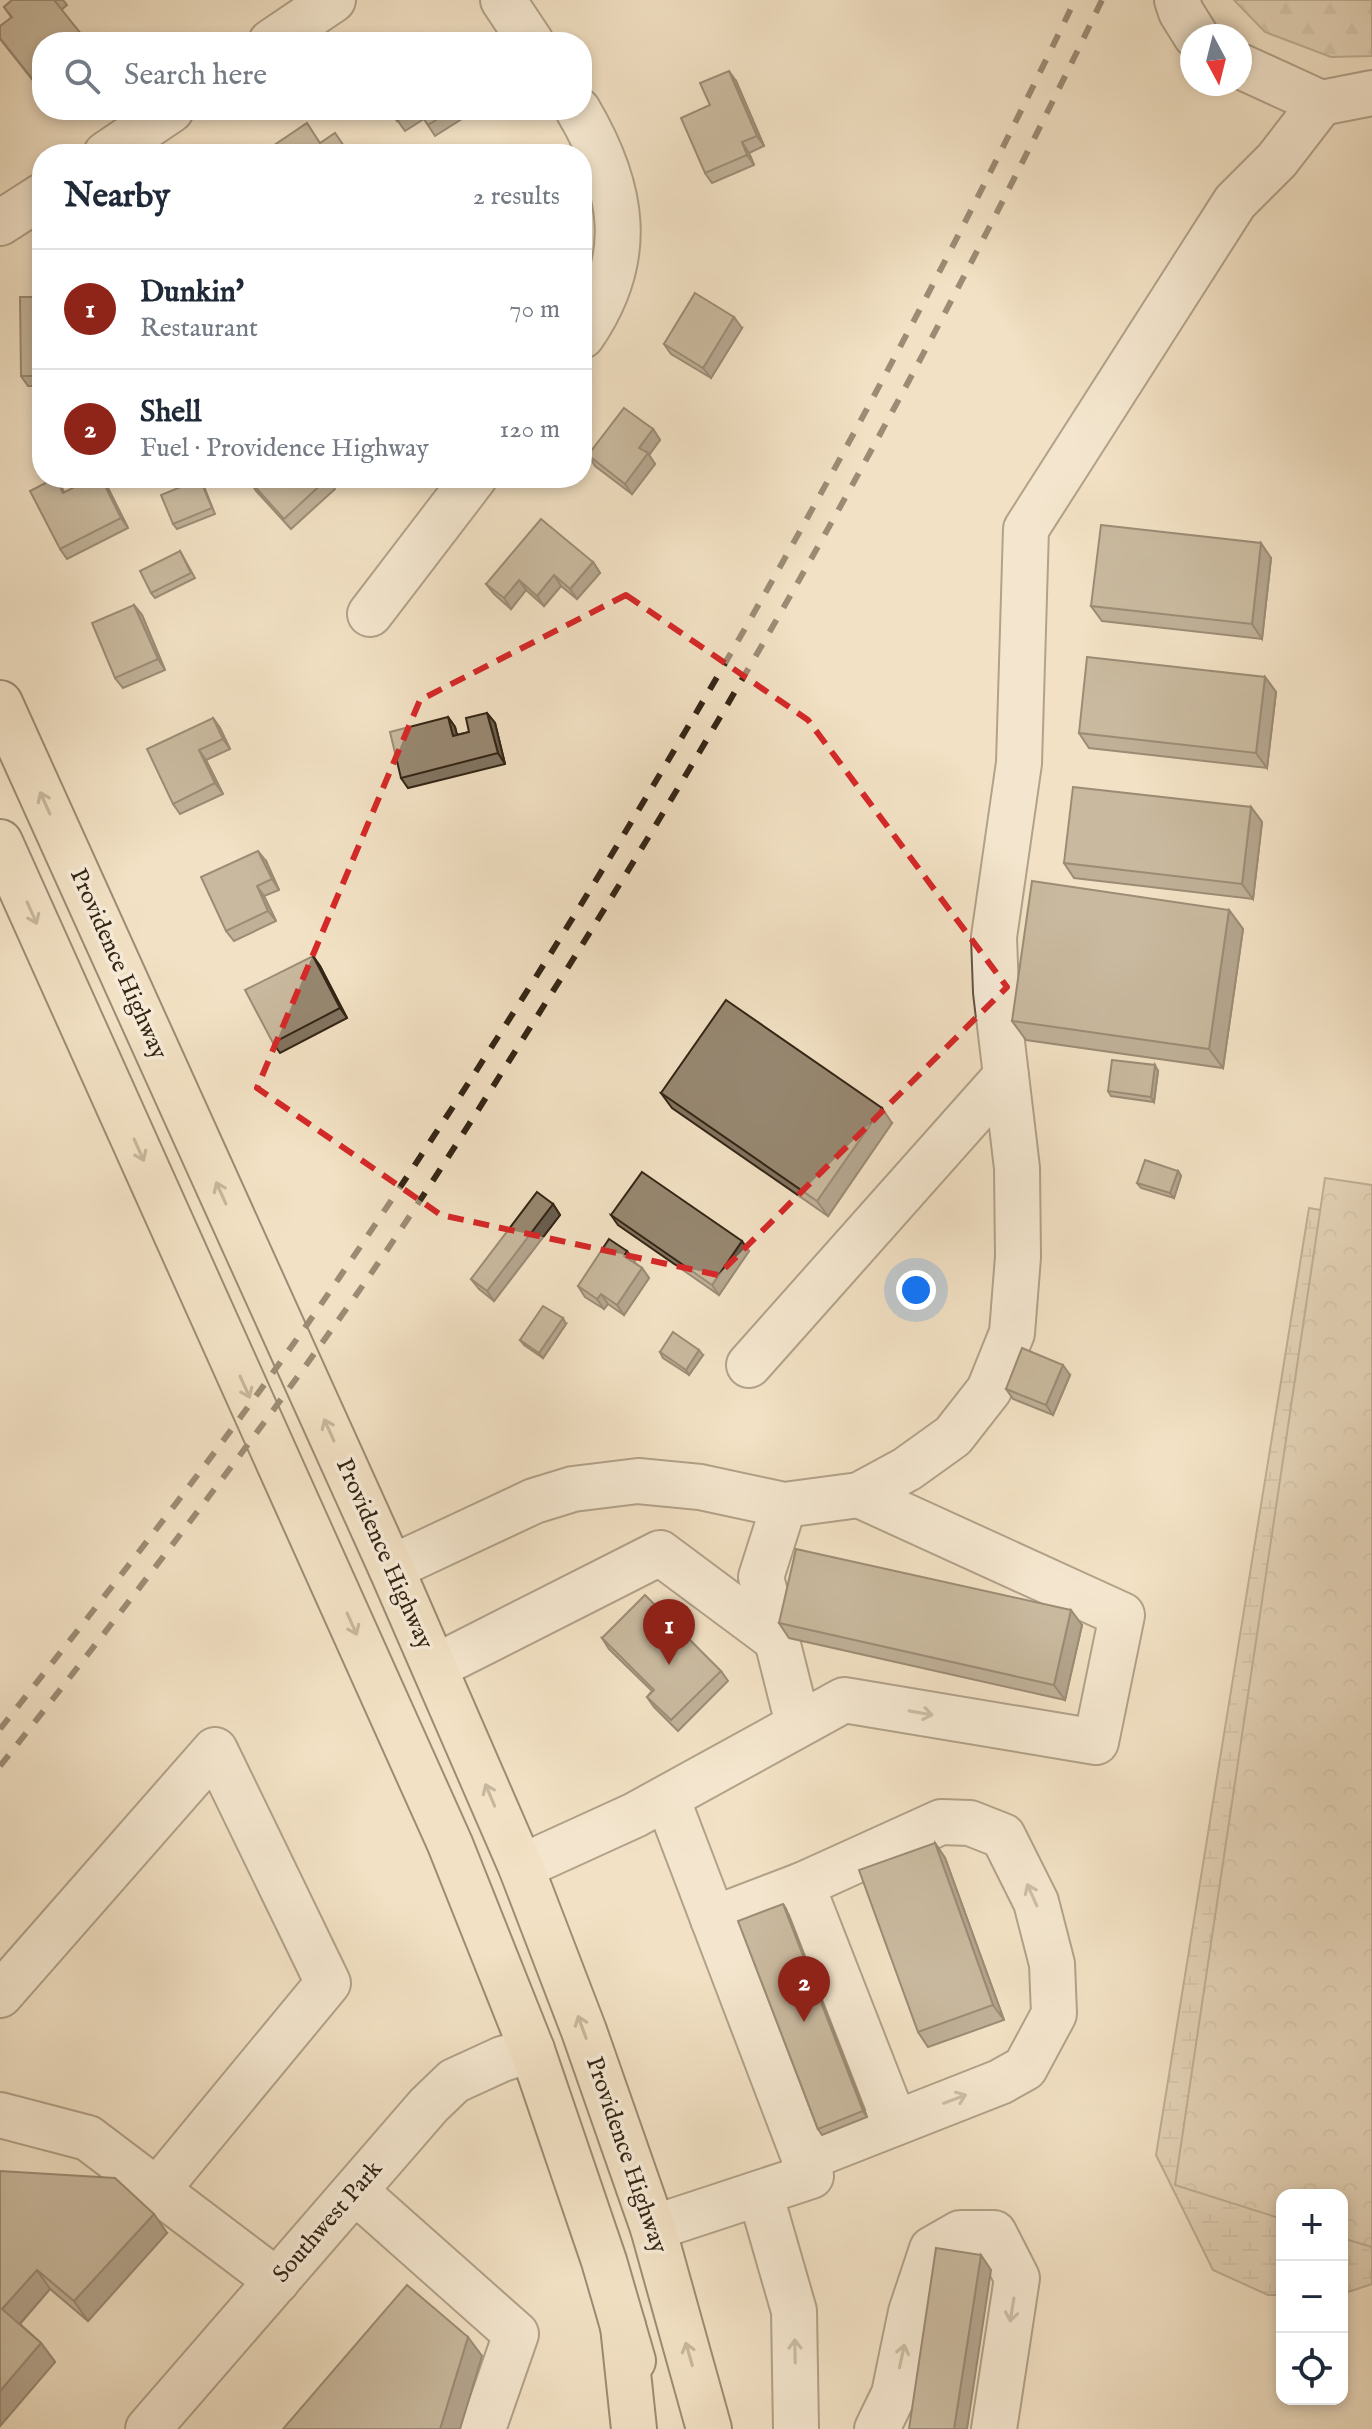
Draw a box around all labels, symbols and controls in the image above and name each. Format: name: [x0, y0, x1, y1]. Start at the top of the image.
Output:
north arrow: [1180, 24, 1252, 96]
search box: [32, 32, 592, 120]
icon: search: [60, 54, 104, 98]
text: Search here: [124, 57, 267, 95]
text: Nearby: [64, 175, 170, 218]
text: 2 results: [473, 180, 560, 213]
text: Dunkin': [140, 274, 244, 312]
text: 1: [85, 293, 95, 326]
text: 70 m: [509, 293, 560, 326]
text: Restaurant: [140, 312, 258, 345]
text: Shell: [140, 394, 201, 432]
text: 2: [84, 413, 96, 446]
text: 120 m: [500, 413, 560, 446]
text: Fuel · Providence Highway: [140, 432, 429, 465]
one-way arrow: [37, 791, 52, 815]
street label: Providence Highway: [62, 864, 174, 1064]
one-way arrow: [25, 901, 40, 925]
one-way arrow: [132, 1137, 147, 1162]
one-way arrow: [213, 1181, 228, 1205]
your location: [896, 1270, 936, 1310]
one-way arrow: [239, 1374, 254, 1399]
one-way arrow: [320, 1418, 335, 1442]
street label: Providence Highway: [328, 1454, 440, 1654]
pin: 1: [643, 1599, 695, 1665]
one-way arrow: [345, 1612, 360, 1636]
one-way arrow: [908, 1706, 933, 1721]
one-way arrow: [482, 1783, 497, 1808]
one-way arrow: [1023, 1883, 1038, 1908]
pin: 2: [778, 1956, 830, 2022]
one-way arrow: [574, 2015, 588, 2040]
street label: Providence Highway: [578, 2053, 674, 2257]
one-way arrow: [942, 2091, 967, 2106]
street label: Southwest Park: [266, 2154, 390, 2290]
map controls: [1276, 2189, 1348, 2405]
button: +: [1276, 2189, 1348, 2261]
button: −: [1276, 2261, 1348, 2333]
one-way arrow: [1004, 2297, 1019, 2322]
button: locate: [1276, 2333, 1348, 2405]
one-way arrow: [787, 2338, 802, 2365]
one-way arrow: [681, 2341, 696, 2367]
one-way arrow: [895, 2343, 910, 2369]

